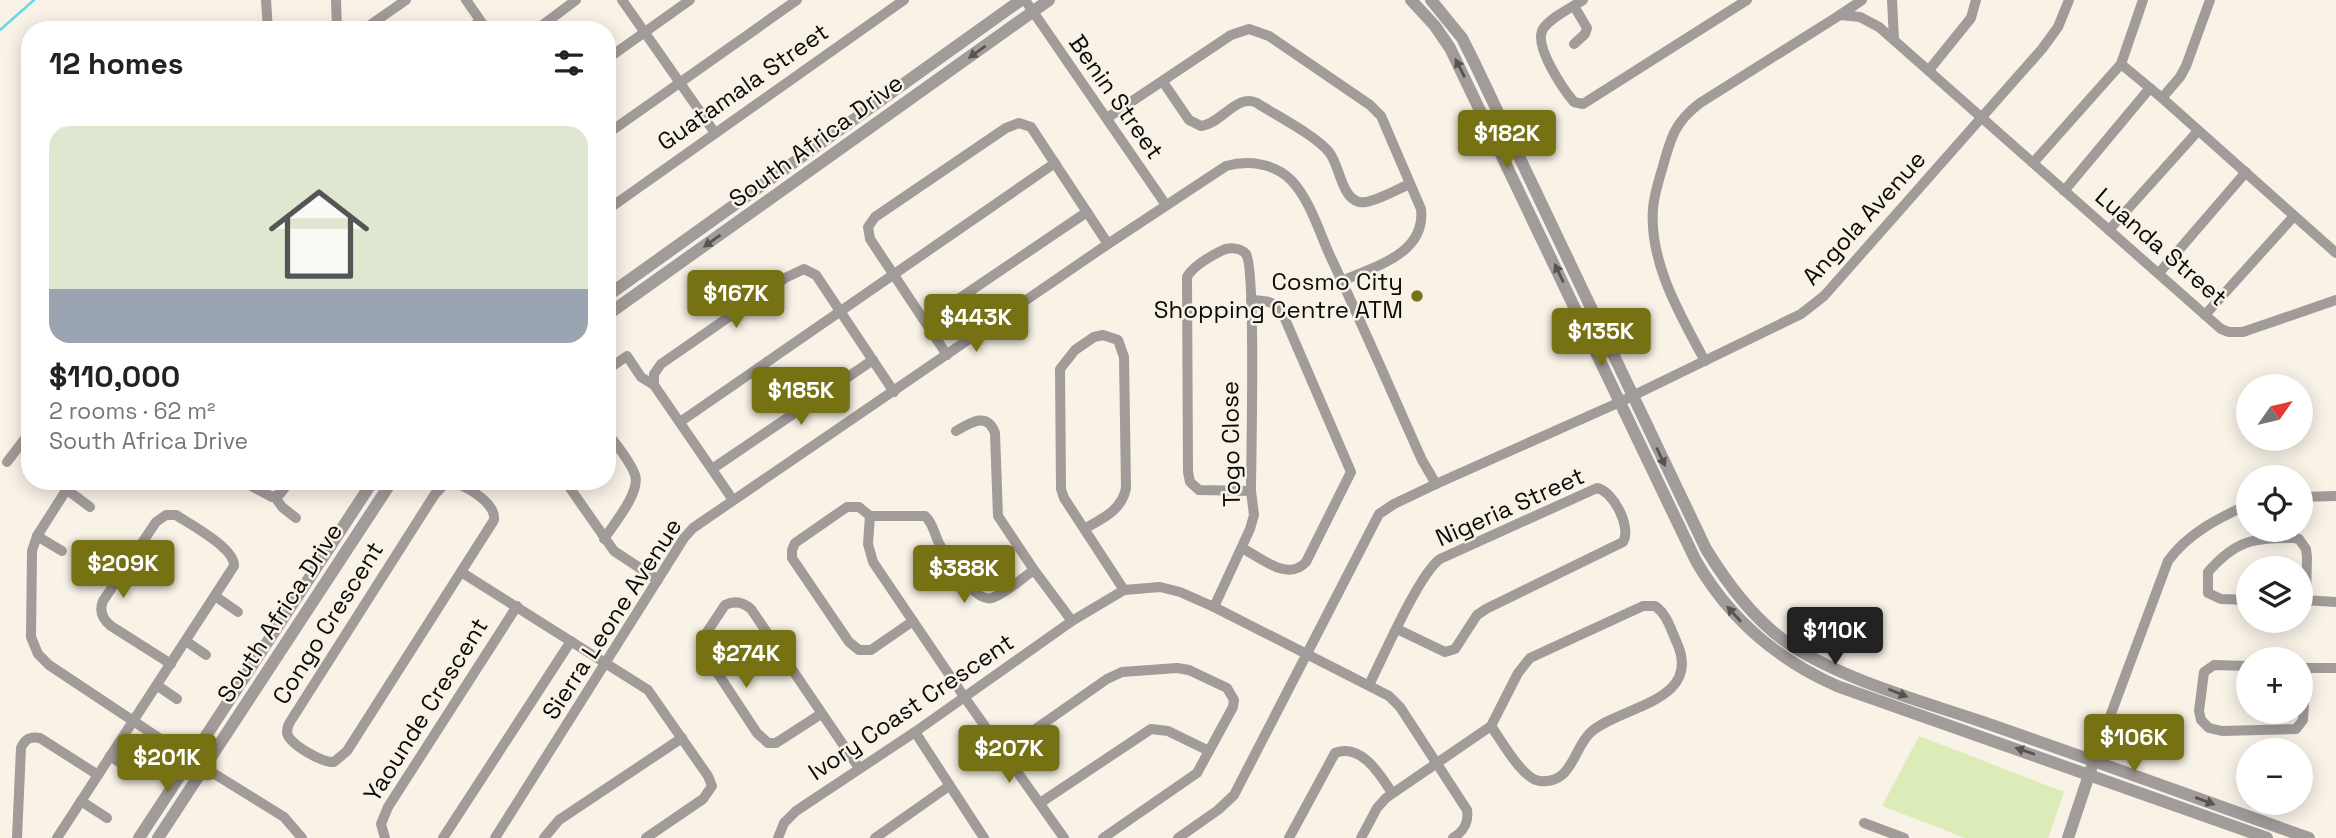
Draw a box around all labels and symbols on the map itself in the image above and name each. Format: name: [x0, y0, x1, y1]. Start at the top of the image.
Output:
street label: Guatamala Street: [651, 16, 834, 157]
street label: Benin Street: [1062, 28, 1171, 165]
one-way arrow: [968, 45, 986, 59]
one-way arrow: [1455, 58, 1467, 78]
street label: South Africa Drive: [723, 67, 909, 214]
pin: $182K: [1458, 110, 1556, 170]
street label: Angola Avenue: [1795, 144, 1932, 291]
street label: Luanda Street: [2089, 181, 2234, 312]
one-way arrow: [703, 234, 721, 248]
one-way arrow: [1553, 263, 1564, 284]
place label: Cosmo City Shopping Centre ATM: [1154, 266, 1403, 325]
pin: $167K: [687, 270, 785, 330]
marker: Cosmo City Shopping Centre ATM: [1409, 288, 1425, 304]
pin: $443K: [927, 294, 1025, 354]
pin: $135K: [1552, 308, 1650, 368]
pin: $185K: [752, 368, 850, 427]
north arrow: [2236, 374, 2314, 452]
street label: Togo Close: [1214, 381, 1247, 507]
one-way arrow: [1656, 446, 1667, 467]
street label: Nigeria Street: [1431, 460, 1589, 553]
street label: Sierra Leone Avenue: [535, 512, 688, 725]
street label: South Africa Drive: [210, 517, 349, 708]
street label: Congo Crescent: [265, 536, 390, 710]
pin: $209K: [74, 540, 172, 600]
pin: $388K: [915, 546, 1013, 605]
one-way arrow: [1726, 605, 1742, 623]
pin: $110K: [1786, 608, 1884, 667]
street label: Yaounde Crescent: [356, 612, 495, 807]
street label: Ivory Coast Crescent: [802, 626, 1019, 787]
pin: $274K: [697, 630, 795, 690]
one-way arrow: [1888, 688, 1909, 699]
pin: $106K: [2085, 714, 2183, 774]
pin: $207K: [960, 726, 1058, 785]
pin: $201K: [118, 734, 216, 794]
one-way arrow: [2014, 745, 2035, 756]
one-way arrow: [2195, 796, 2216, 807]

